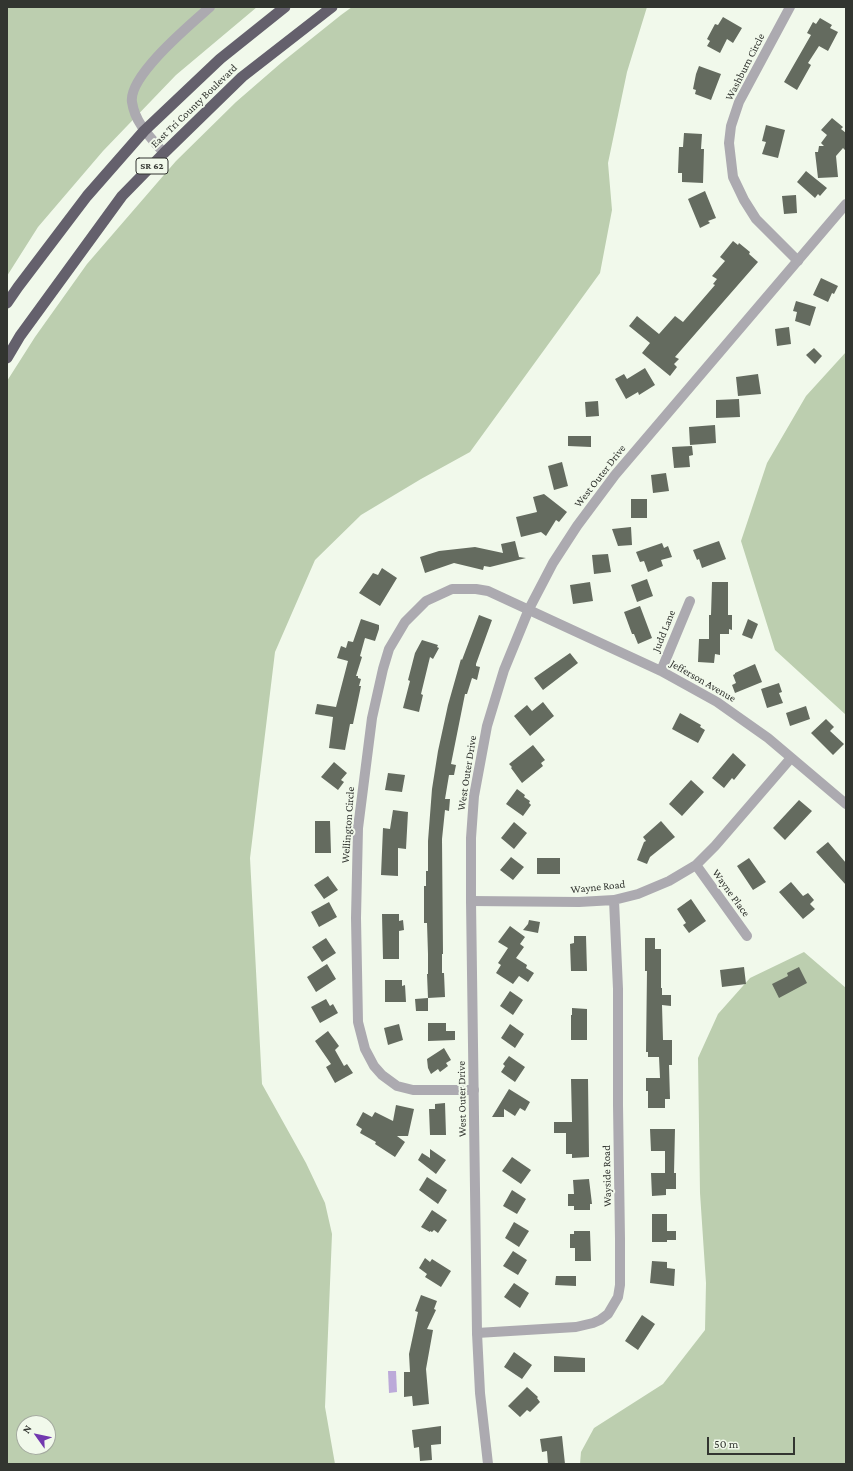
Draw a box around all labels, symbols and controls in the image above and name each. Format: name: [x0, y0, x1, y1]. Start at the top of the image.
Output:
street label: Washburn Circle: [722, 31, 768, 103]
street label: East Tri County Boulevard: [148, 61, 240, 151]
road number: SR 62: [136, 158, 168, 174]
street label: West Outer Drive: [571, 442, 629, 510]
street label: Judd Lane: [650, 608, 678, 654]
street label: Jefferson Avenue: [668, 657, 738, 705]
street label: West Outer Drive: [455, 734, 479, 812]
street label: Wellington Circle: [339, 786, 357, 864]
street label: Wayne Place: [709, 867, 753, 919]
street label: Wayne Road: [570, 878, 626, 896]
street label: West Outer Drive: [455, 1061, 469, 1137]
street label: Wayside Road: [600, 1145, 614, 1207]
north arrow: [16, 1415, 56, 1455]
text: N: [20, 1423, 34, 1435]
scale bar: [709, 1429, 797, 1455]
text: 50 m: [714, 1437, 738, 1451]

